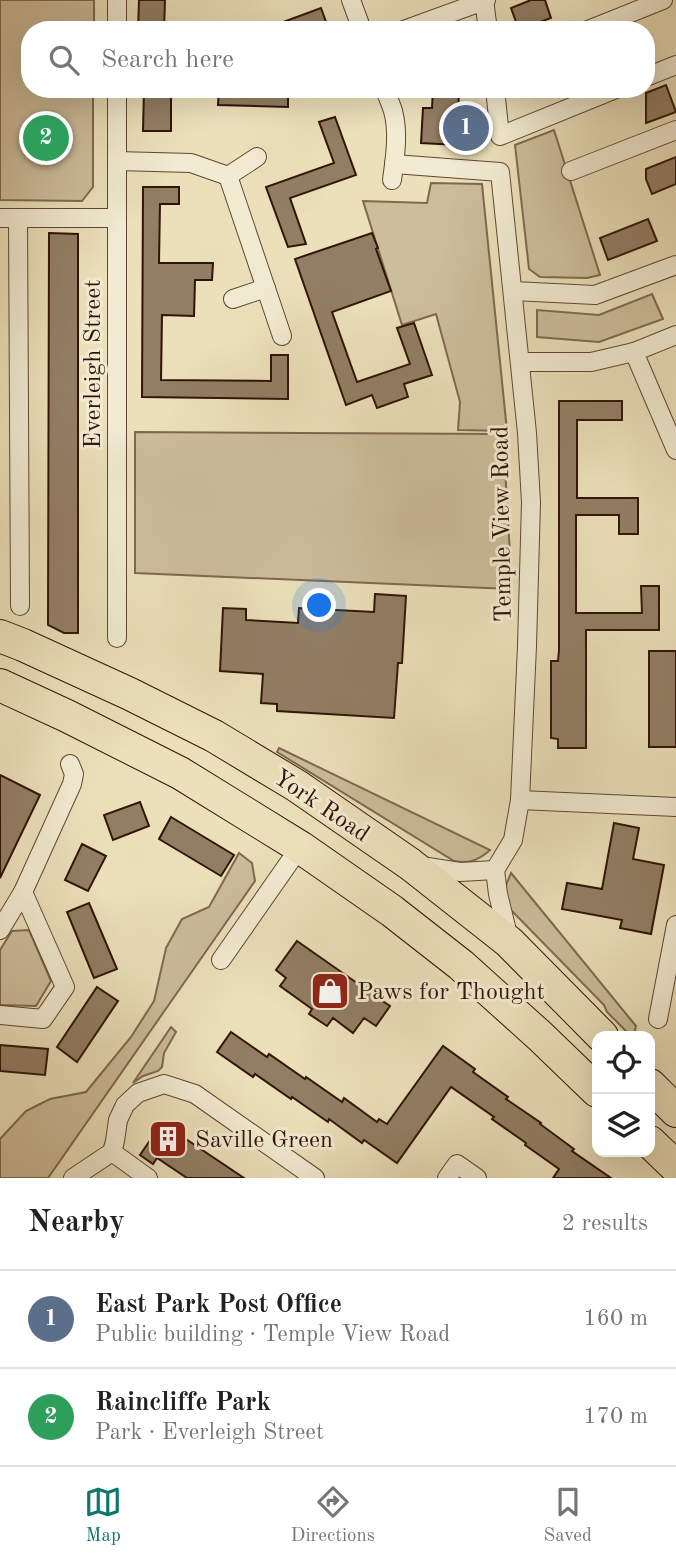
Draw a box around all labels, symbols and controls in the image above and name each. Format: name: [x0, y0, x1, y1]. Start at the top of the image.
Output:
search box: [21, 21, 655, 98]
icon: search: [45, 41, 83, 79]
text: Search here: [101, 47, 234, 73]
pin: 1: [443, 102, 489, 154]
pin: 2: [23, 112, 69, 164]
street label: Everleigh Street: [82, 279, 106, 449]
street label: Temple View Road: [489, 426, 517, 622]
your location: [302, 588, 336, 622]
street label: York Road: [269, 766, 373, 847]
shop icon: Paws for Thought: [309, 970, 351, 1012]
place label: Paws for Thought: [357, 981, 545, 1005]
map controls: [592, 1031, 655, 1157]
button: locate: [592, 1031, 655, 1094]
button: layers: [592, 1094, 655, 1157]
building icon: Saville Green: [147, 1118, 189, 1160]
place label: Saville Green: [195, 1129, 333, 1153]
text: Nearby: [28, 1208, 125, 1238]
text: 2 results: [562, 1212, 648, 1235]
text: East Park Post Office: [95, 1292, 342, 1318]
text: 1: [44, 1307, 58, 1330]
text: 160 m: [583, 1307, 648, 1330]
text: Public building · Temple View Road: [95, 1323, 450, 1346]
text: Raincliffe Park: [95, 1390, 271, 1416]
text: 2: [44, 1405, 58, 1428]
text: 170 m: [583, 1405, 648, 1428]
text: Park · Everleigh Street: [95, 1421, 324, 1444]
tab: Map: [84, 1483, 122, 1548]
tab: Directions: [291, 1483, 375, 1548]
tab: Saved: [543, 1483, 592, 1548]

